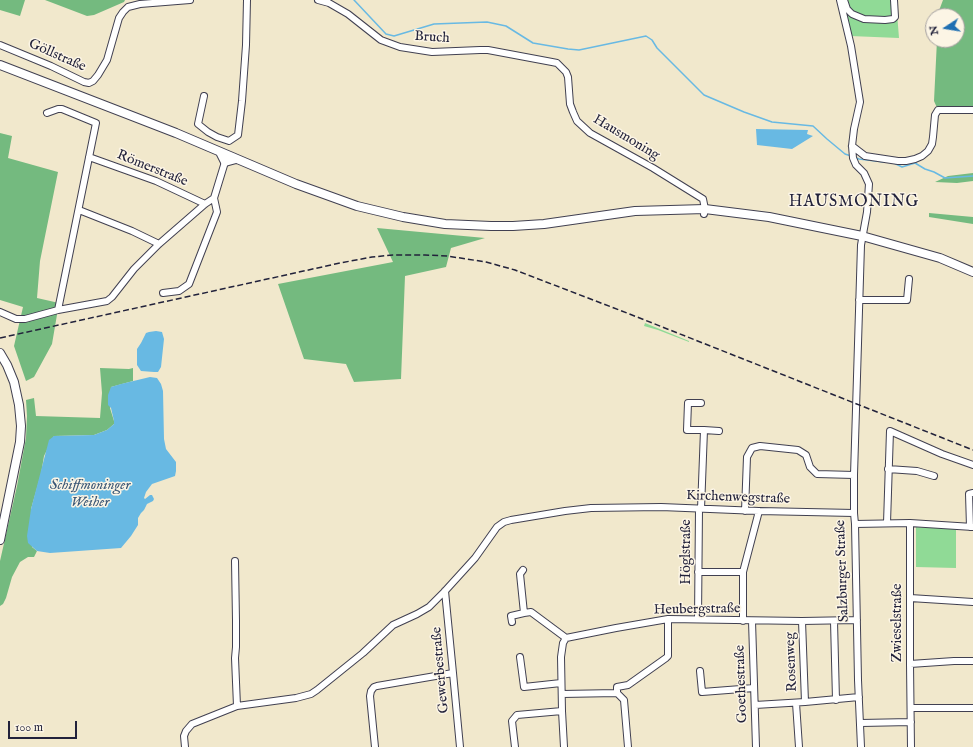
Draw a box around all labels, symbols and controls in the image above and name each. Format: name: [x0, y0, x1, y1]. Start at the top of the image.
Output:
north arrow: [925, 8, 965, 48]
text: N: [926, 24, 942, 36]
street label: Bruch: [414, 28, 450, 48]
street label: Göllstraße: [26, 36, 88, 76]
street label: Hausmoning: [590, 112, 662, 164]
street label: Römerstraße: [114, 147, 190, 191]
district label: HAUSMONING: [789, 193, 919, 213]
water label: Schiffmoninger Weiher: [50, 477, 130, 512]
street label: Kirchenwegstraße: [686, 488, 790, 508]
street label: Höglstraße: [679, 519, 695, 585]
street label: Salzburger Straße: [833, 520, 853, 622]
street label: Zwieselstraße: [890, 584, 906, 662]
street label: Heubergstraße: [653, 601, 741, 619]
street label: Gewerbestraße: [429, 626, 453, 714]
street label: Rosenweg: [783, 632, 801, 692]
street label: Goethestraße: [732, 645, 752, 723]
scale bar: [10, 713, 79, 739]
text: 100 m: [15, 720, 43, 735]

